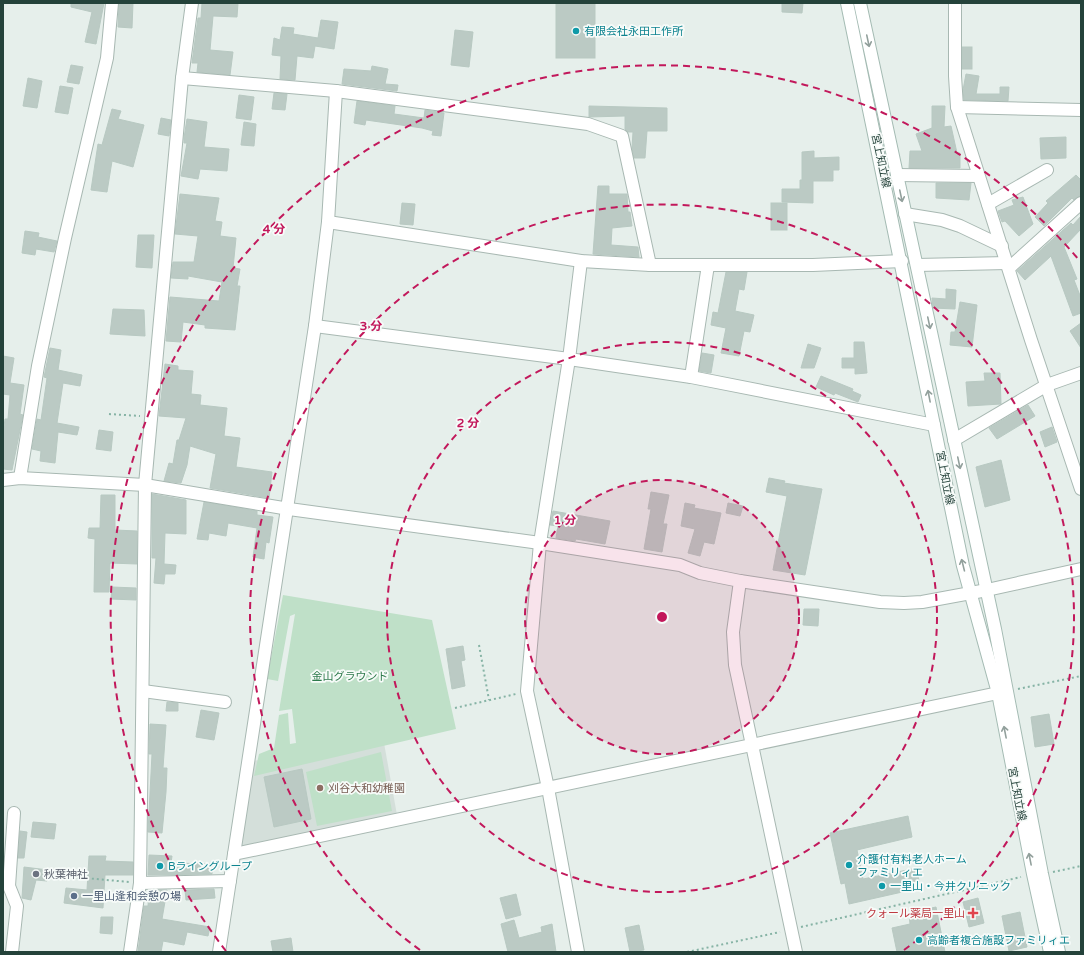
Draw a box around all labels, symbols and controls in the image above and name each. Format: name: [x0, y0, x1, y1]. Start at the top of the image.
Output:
place label: 有限会社永田工作所: [584, 25, 684, 38]
marker: 有限会社永田工作所: [571, 26, 581, 36]
one-way arrow: [864, 34, 872, 47]
street label: 宮上知立線: [869, 133, 893, 189]
one-way arrow: [898, 189, 906, 202]
text: 4 分: [263, 222, 285, 236]
one-way arrow: [925, 316, 933, 329]
text: 3 分: [360, 319, 382, 333]
one-way arrow: [924, 390, 932, 403]
text: 2 分: [457, 416, 479, 430]
street label: 宮上知立線: [933, 450, 957, 506]
one-way arrow: [956, 456, 964, 469]
text: 1 分: [554, 513, 576, 527]
one-way arrow: [959, 559, 966, 572]
centre of rings: [655, 610, 669, 624]
park label: 金山グラウンド: [312, 670, 389, 683]
one-way arrow: [1001, 725, 1009, 738]
street label: 宮上知立線: [1005, 766, 1029, 822]
place label: 刈谷大和幼稚園: [328, 782, 405, 795]
marker: 刈谷大和幼稚園: [315, 783, 325, 793]
place label: 介護付有料老人ホーム ファミリィエ: [857, 853, 967, 879]
one-way arrow: [1025, 853, 1033, 866]
place label: Bライングループ: [168, 860, 252, 873]
marker: 介護付有料老人ホーム ファミリィエ: [844, 860, 854, 870]
marker: Bライングループ: [155, 861, 165, 871]
place label: 秋葉神社: [44, 868, 88, 881]
marker: 秋葉神社: [31, 869, 41, 879]
place label: 一里山・今井クリニック: [890, 880, 1011, 893]
marker: 一里山・今井クリニック: [877, 881, 887, 891]
place label: 一里山逢和会憩の場: [82, 890, 181, 903]
marker: 一里山逢和会憩の場: [69, 891, 79, 901]
place label: クォール薬局一里山: [866, 907, 965, 920]
marker: クォール薬局一里山: [968, 908, 978, 918]
place label: 高齢者複合施設ファミリィエ: [927, 934, 1070, 947]
marker: 高齢者複合施設ファミリィエ: [914, 935, 924, 945]

